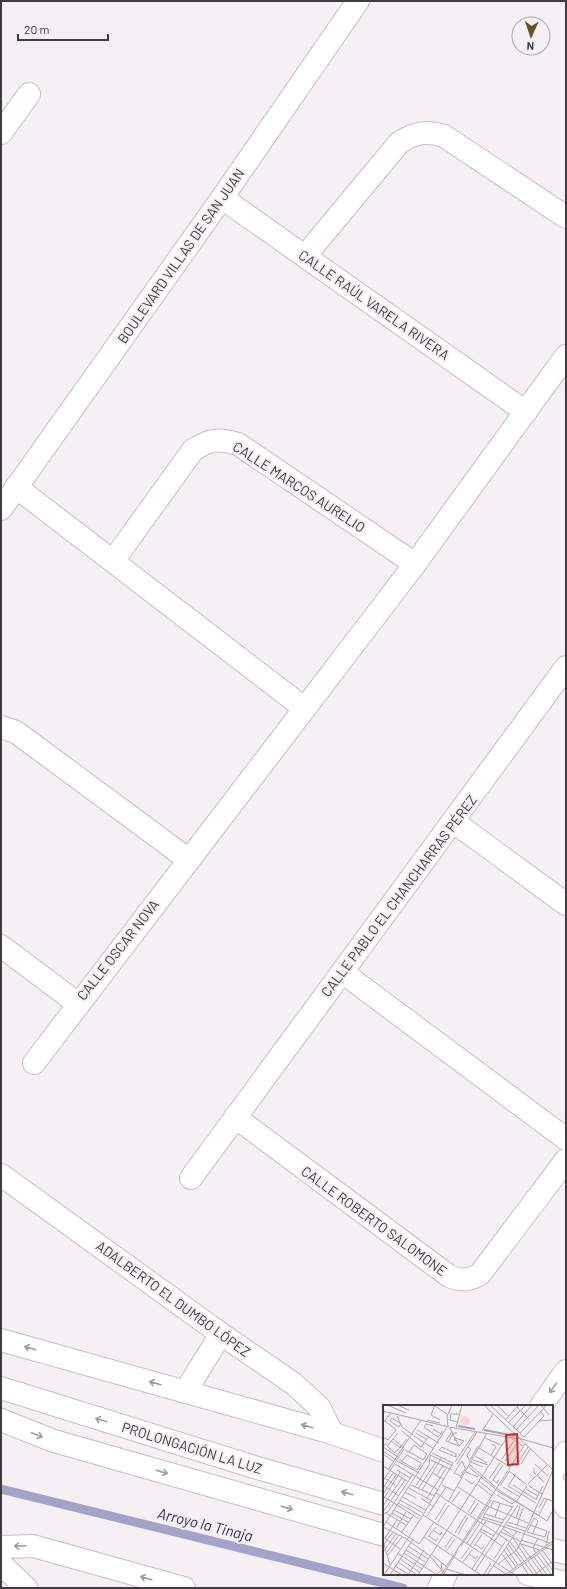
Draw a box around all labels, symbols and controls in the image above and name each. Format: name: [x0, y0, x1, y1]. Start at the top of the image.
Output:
scale bar: [18, 16, 108, 42]
north arrow: [511, 16, 551, 56]
text: 20 m: [24, 22, 50, 36]
text: N: [526, 40, 534, 53]
street label: BOULEVARD VILLAS DE SAN JUAN: [113, 165, 248, 347]
street label: CALLE RAÚL VARELA RIVERA: [296, 246, 453, 364]
street label: CALLE MARCOS AURELIO: [230, 437, 369, 536]
street label: CALLE PABLO EL CHANCHARRAS PÉREZ: [317, 792, 480, 1000]
street label: CALLE OSCAR NOVA: [73, 896, 162, 1003]
street label: CALLE ROBERTO SALOMONE: [298, 1162, 450, 1279]
street label: ADALBERTO EL DUMBO LÓPEZ: [93, 1237, 254, 1360]
one-way arrow: [23, 1344, 36, 1351]
one-way arrow: [148, 1379, 161, 1387]
one-way arrow: [549, 1383, 558, 1394]
inset map: [383, 1405, 553, 1575]
one-way arrow: [95, 1416, 108, 1423]
street label: PROLONGACIÓN LA LUZ: [120, 1418, 265, 1477]
one-way arrow: [301, 1422, 314, 1429]
one-way arrow: [31, 1431, 43, 1439]
one-way arrow: [155, 1469, 168, 1477]
one-way arrow: [340, 1489, 353, 1497]
water label: Arroyo la Tinaja: [156, 1503, 255, 1545]
one-way arrow: [280, 1505, 293, 1512]
one-way arrow: [14, 1543, 27, 1550]
one-way arrow: [140, 1573, 153, 1581]

